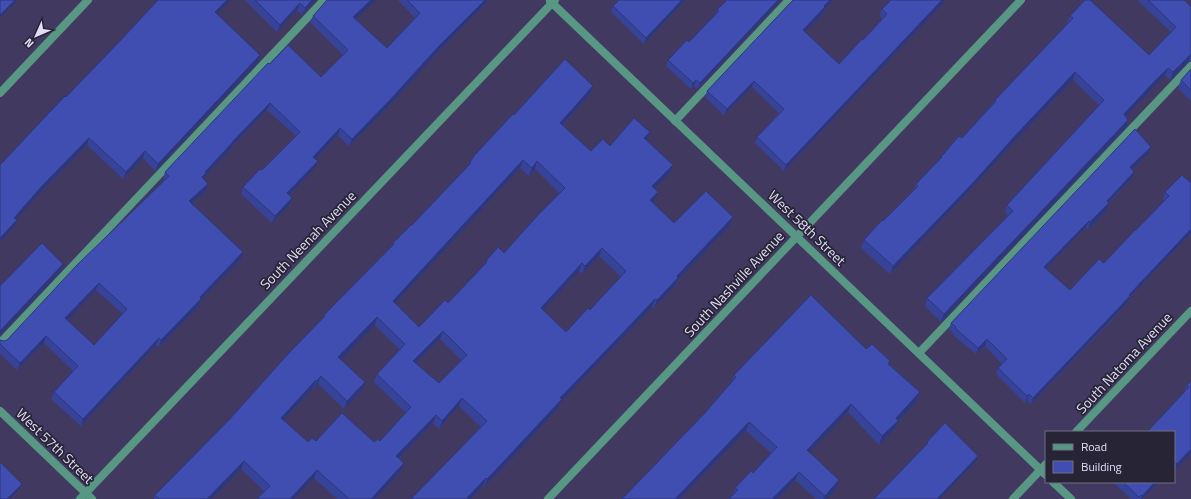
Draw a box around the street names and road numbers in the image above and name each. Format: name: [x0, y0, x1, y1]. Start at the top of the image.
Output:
street label: South Neenah Avenue: [255, 185, 360, 294]
street label: West 58th Street: [764, 185, 851, 270]
street label: South Nashville Avenue: [679, 226, 789, 341]
street label: South Natoma Avenue: [1071, 307, 1176, 418]
street label: West 57th Street: [12, 403, 99, 488]

